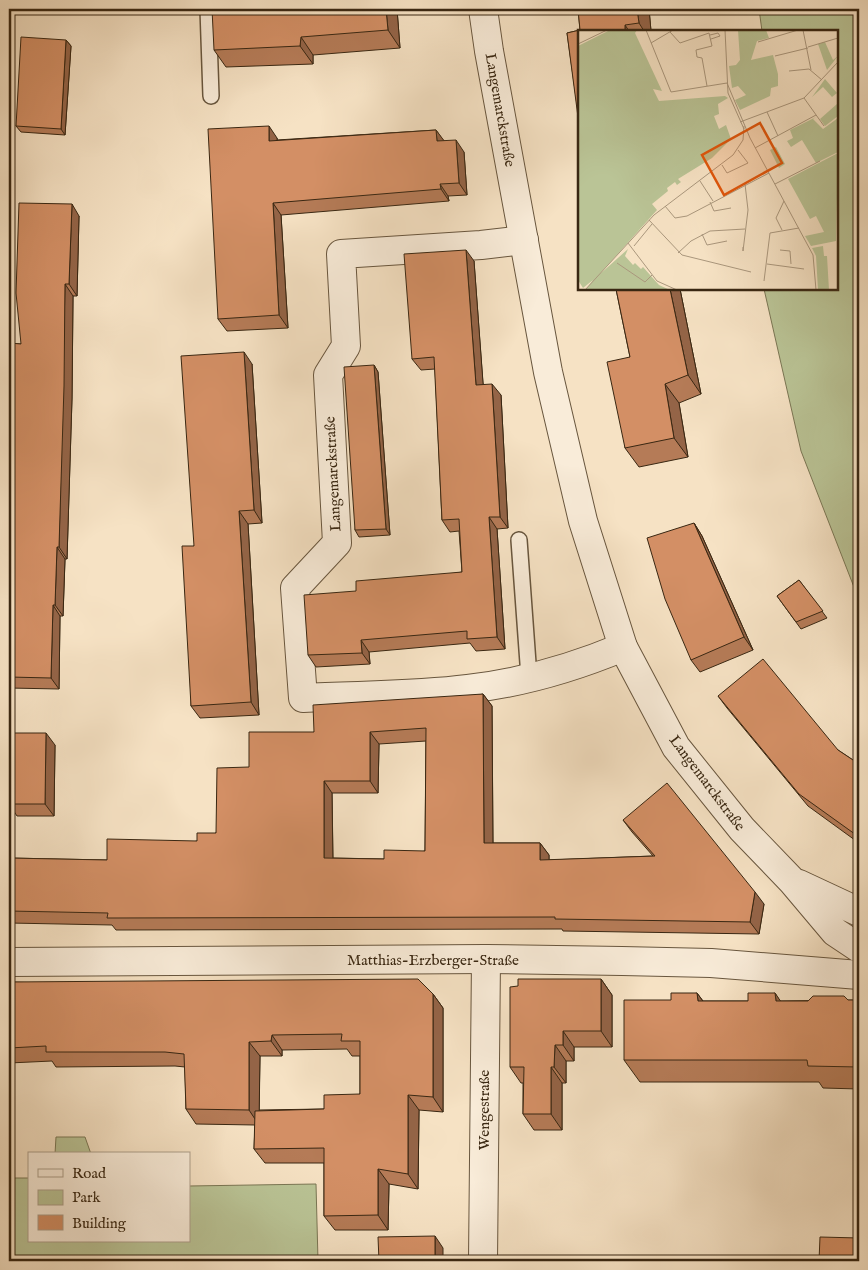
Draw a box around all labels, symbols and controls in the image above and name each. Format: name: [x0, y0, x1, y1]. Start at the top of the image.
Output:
inset map: [578, 30, 838, 290]
street label: Langemarckstraße: [481, 52, 519, 169]
street label: Langemarckstraße: [320, 416, 346, 532]
street label: Langemarckstraße: [665, 731, 749, 835]
street label: Matthias-Erzberger-Straße: [347, 951, 519, 970]
street label: Wengestraße: [475, 1070, 494, 1150]
legend: [28, 1152, 190, 1242]
text: Road: [72, 1164, 107, 1183]
text: Park: [72, 1188, 102, 1207]
text: Building: [72, 1214, 127, 1233]

